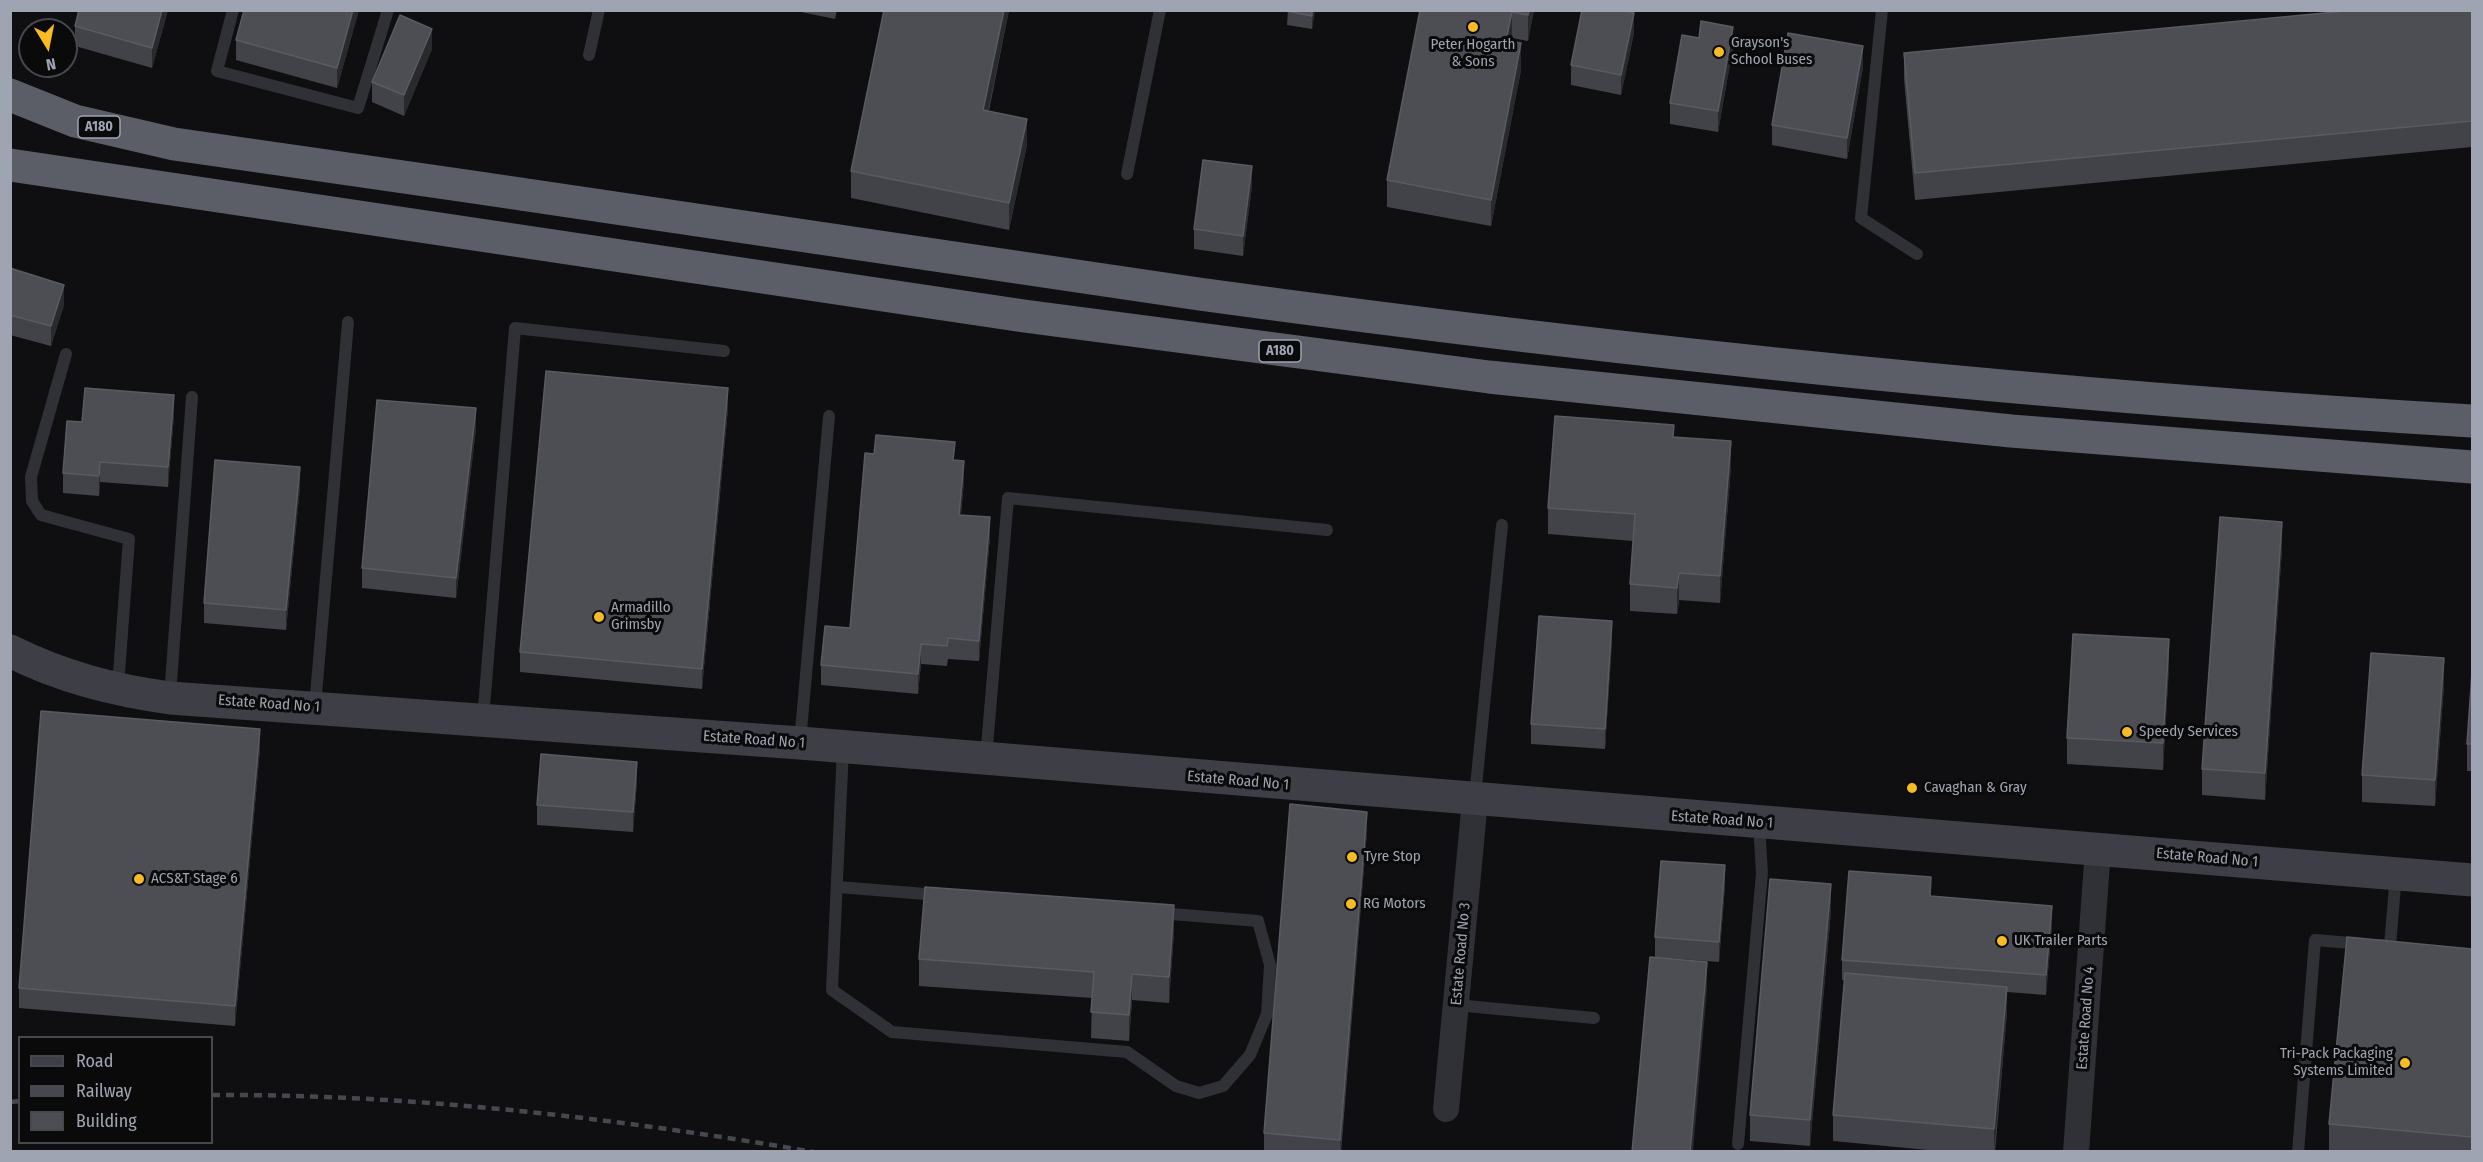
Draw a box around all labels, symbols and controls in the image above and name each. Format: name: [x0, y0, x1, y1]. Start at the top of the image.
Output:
north arrow: [18, 18, 78, 78]
marker: Peter Hogarth & Sons: [1466, 20, 1480, 34]
place label: Grayson's School Buses: [1731, 34, 1812, 69]
place label: Peter Hogarth & Sons: [1431, 36, 1515, 71]
marker: Grayson's School Buses: [1712, 45, 1726, 59]
text: N: [44, 54, 57, 74]
road number: A180: [78, 116, 120, 138]
road number: A180: [1259, 340, 1301, 362]
place label: Armadillo Grimsby: [611, 599, 671, 634]
marker: Armadillo Grimsby: [592, 610, 606, 624]
street label: Estate Road No 1: [217, 691, 321, 717]
place label: Speedy Services: [2139, 723, 2238, 741]
marker: Speedy Services: [2120, 725, 2134, 739]
street label: Estate Road No 1: [702, 727, 806, 753]
street label: Estate Road No 1: [1186, 768, 1290, 794]
place label: Cavaghan & Gray: [1924, 779, 2027, 797]
marker: Cavaghan & Gray: [1905, 781, 1919, 795]
street label: Estate Road No 1: [1670, 807, 1774, 833]
street label: Estate Road No 1: [2155, 845, 2259, 871]
place label: Tyre Stop: [1364, 848, 1421, 866]
marker: Tyre Stop: [1345, 850, 1359, 864]
place label: ACS&T Stage 6: [151, 870, 238, 888]
marker: ACS&T Stage 6: [132, 872, 146, 886]
place label: RG Motors: [1363, 895, 1426, 913]
marker: RG Motors: [1344, 897, 1358, 911]
street label: Estate Road No 3: [1448, 902, 1474, 1006]
place label: UK Trailer Parts: [2014, 932, 2108, 950]
marker: UK Trailer Parts: [1995, 934, 2009, 948]
street label: Estate Road No 4: [2073, 966, 2099, 1070]
legend: [18, 1036, 213, 1144]
place label: Tri-Pack Packaging Systems Limited: [2280, 1045, 2393, 1080]
text: Road: [76, 1050, 113, 1072]
marker: Tri-Pack Packaging Systems Limited: [2398, 1056, 2412, 1070]
text: Railway: [76, 1080, 132, 1102]
text: Building: [76, 1110, 137, 1132]

